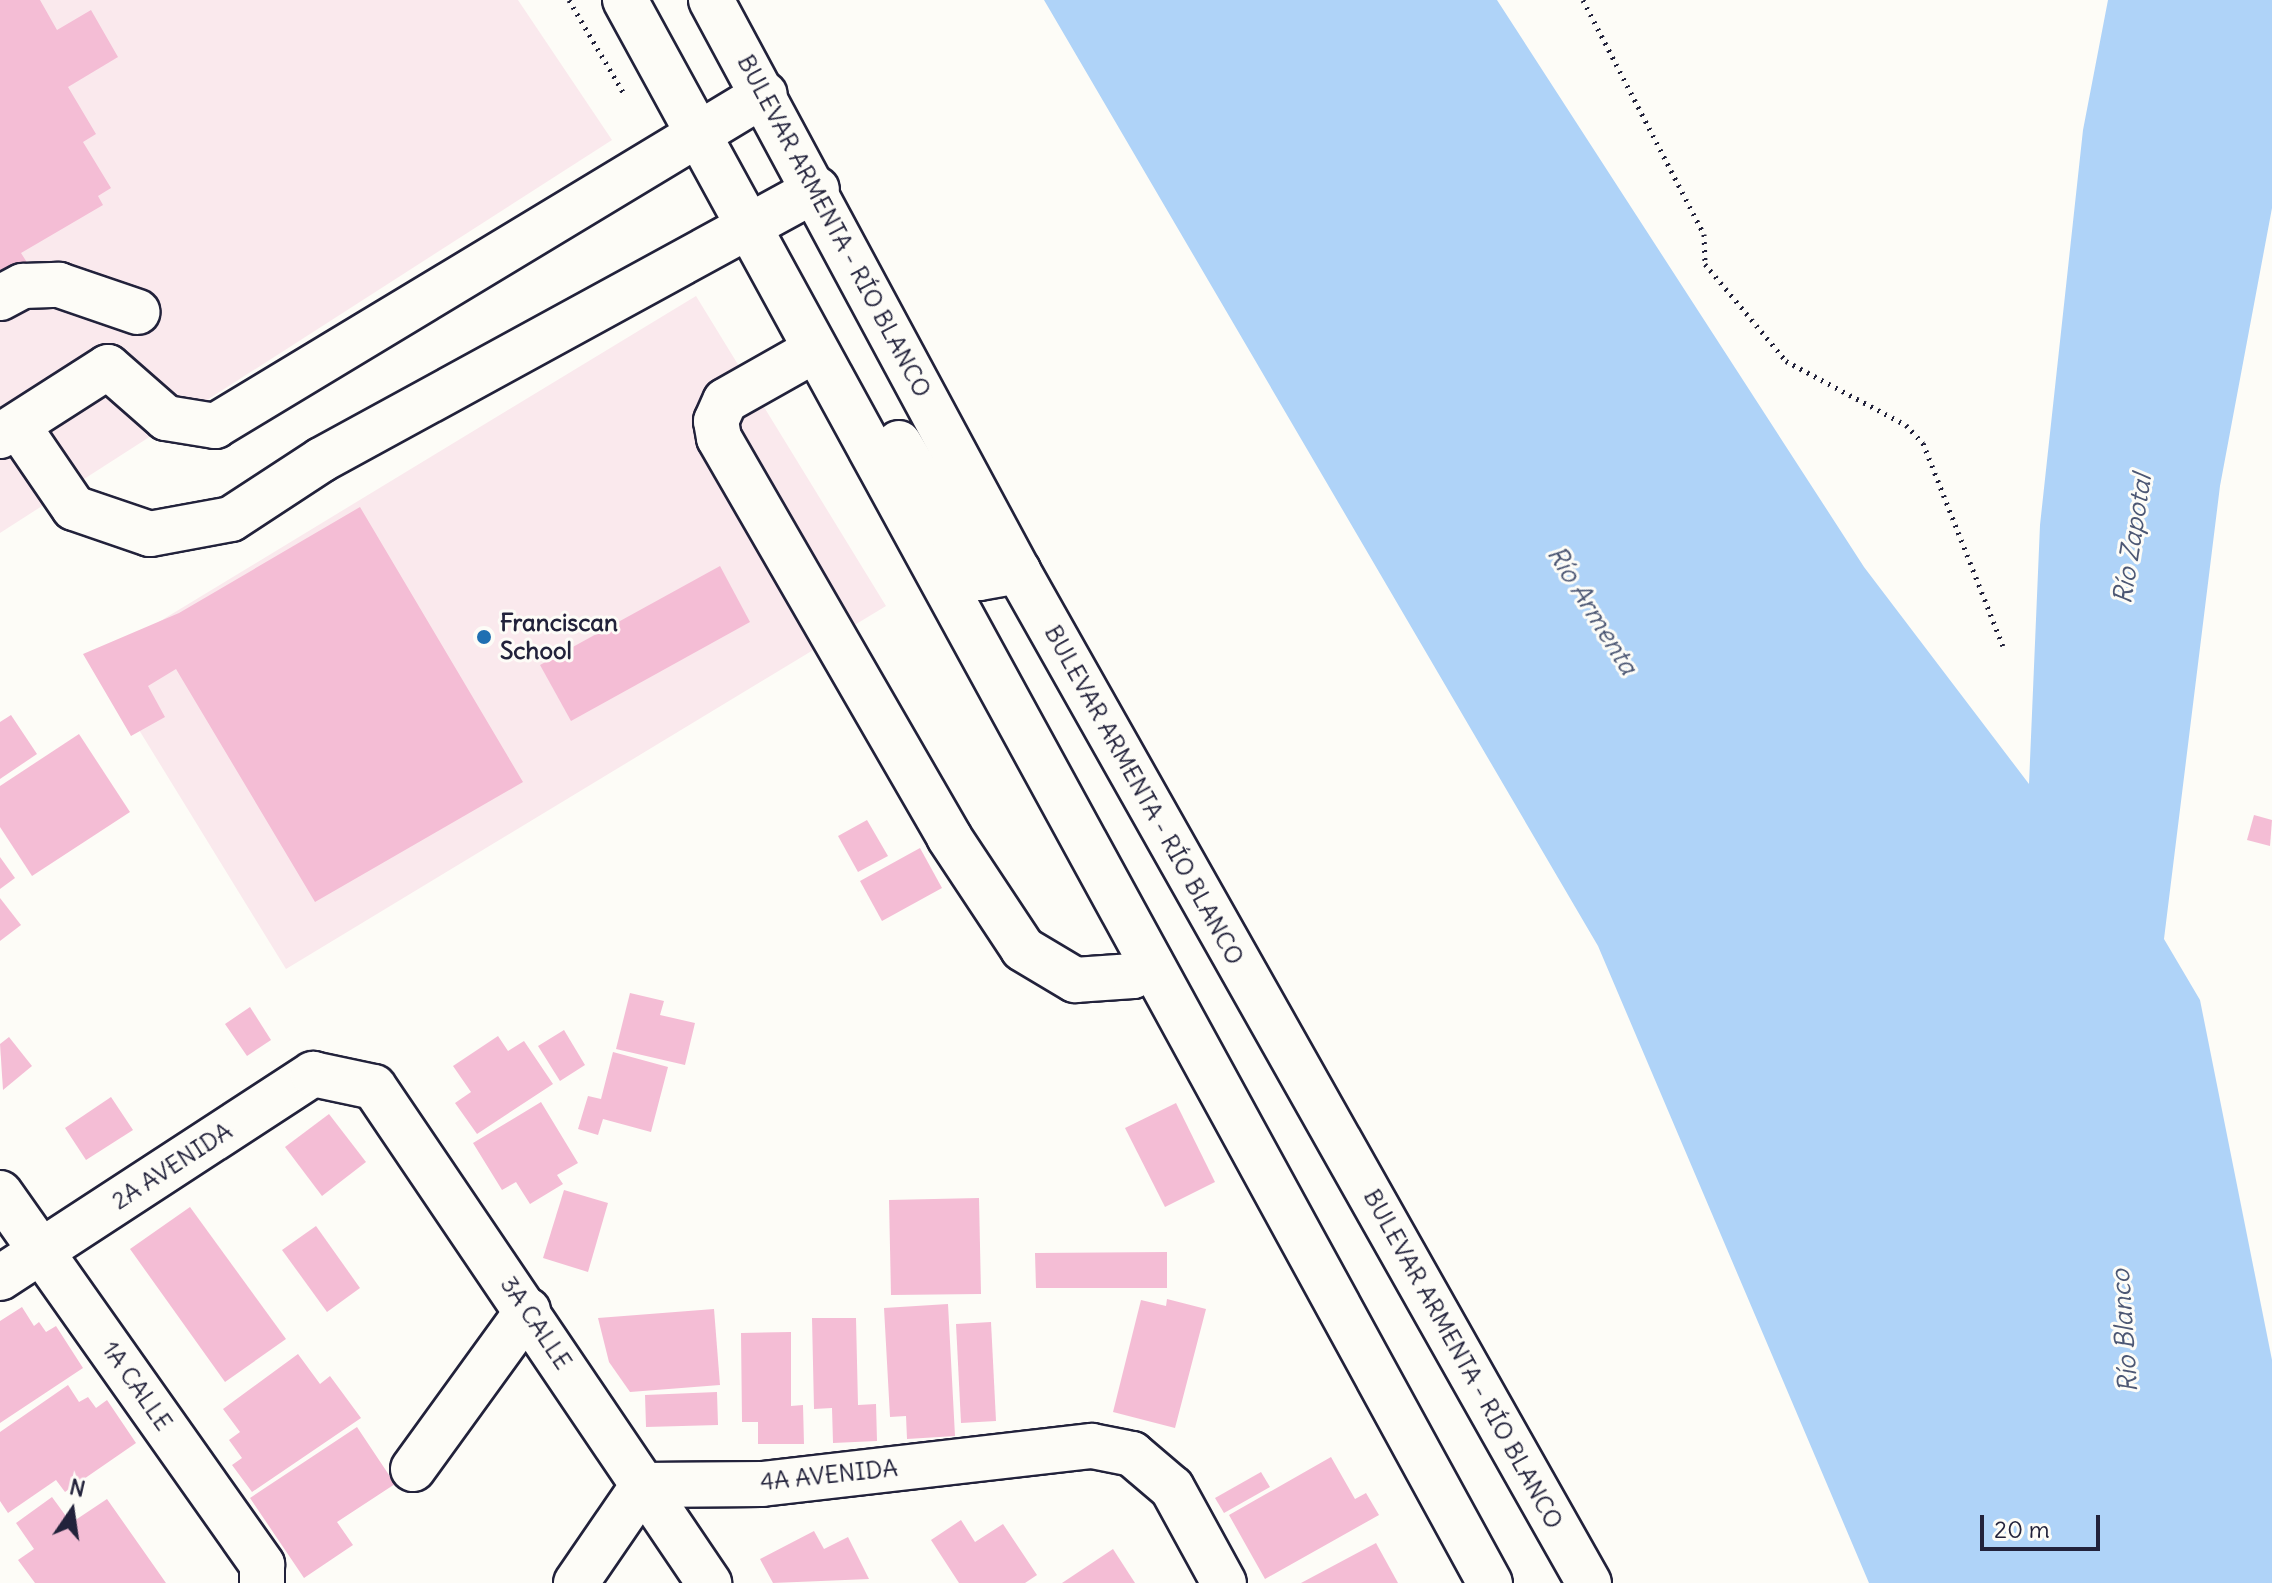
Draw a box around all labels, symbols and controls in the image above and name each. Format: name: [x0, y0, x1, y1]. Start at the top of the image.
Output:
street label: BULEVAR ARMENTA - RÍO BLANCO: [731, 50, 937, 402]
water label: Río Zapotal: [2106, 472, 2158, 606]
water label: Río Armenta: [1541, 540, 1645, 680]
place label: Franciscan School: [500, 609, 618, 665]
street label: BULEVAR ARMENTA - RÍO BLANCO: [1038, 620, 1250, 970]
marker: Franciscan School: [475, 628, 493, 646]
street label: 2A AVENIDA: [106, 1116, 238, 1216]
street label: BULEVAR ARMENTA - RÍO BLANCO: [1357, 1184, 1569, 1534]
water label: Río Blanco: [2104, 1268, 2144, 1394]
street label: 3A CALLE: [494, 1271, 578, 1375]
street label: 1A CALLE: [96, 1336, 178, 1436]
street label: 4A AVENIDA: [759, 1453, 899, 1497]
north arrow: [32, 1471, 112, 1551]
text: N: [67, 1472, 88, 1503]
scale bar: [1984, 1499, 2104, 1549]
text: 20 m: [1994, 1514, 2050, 1544]

